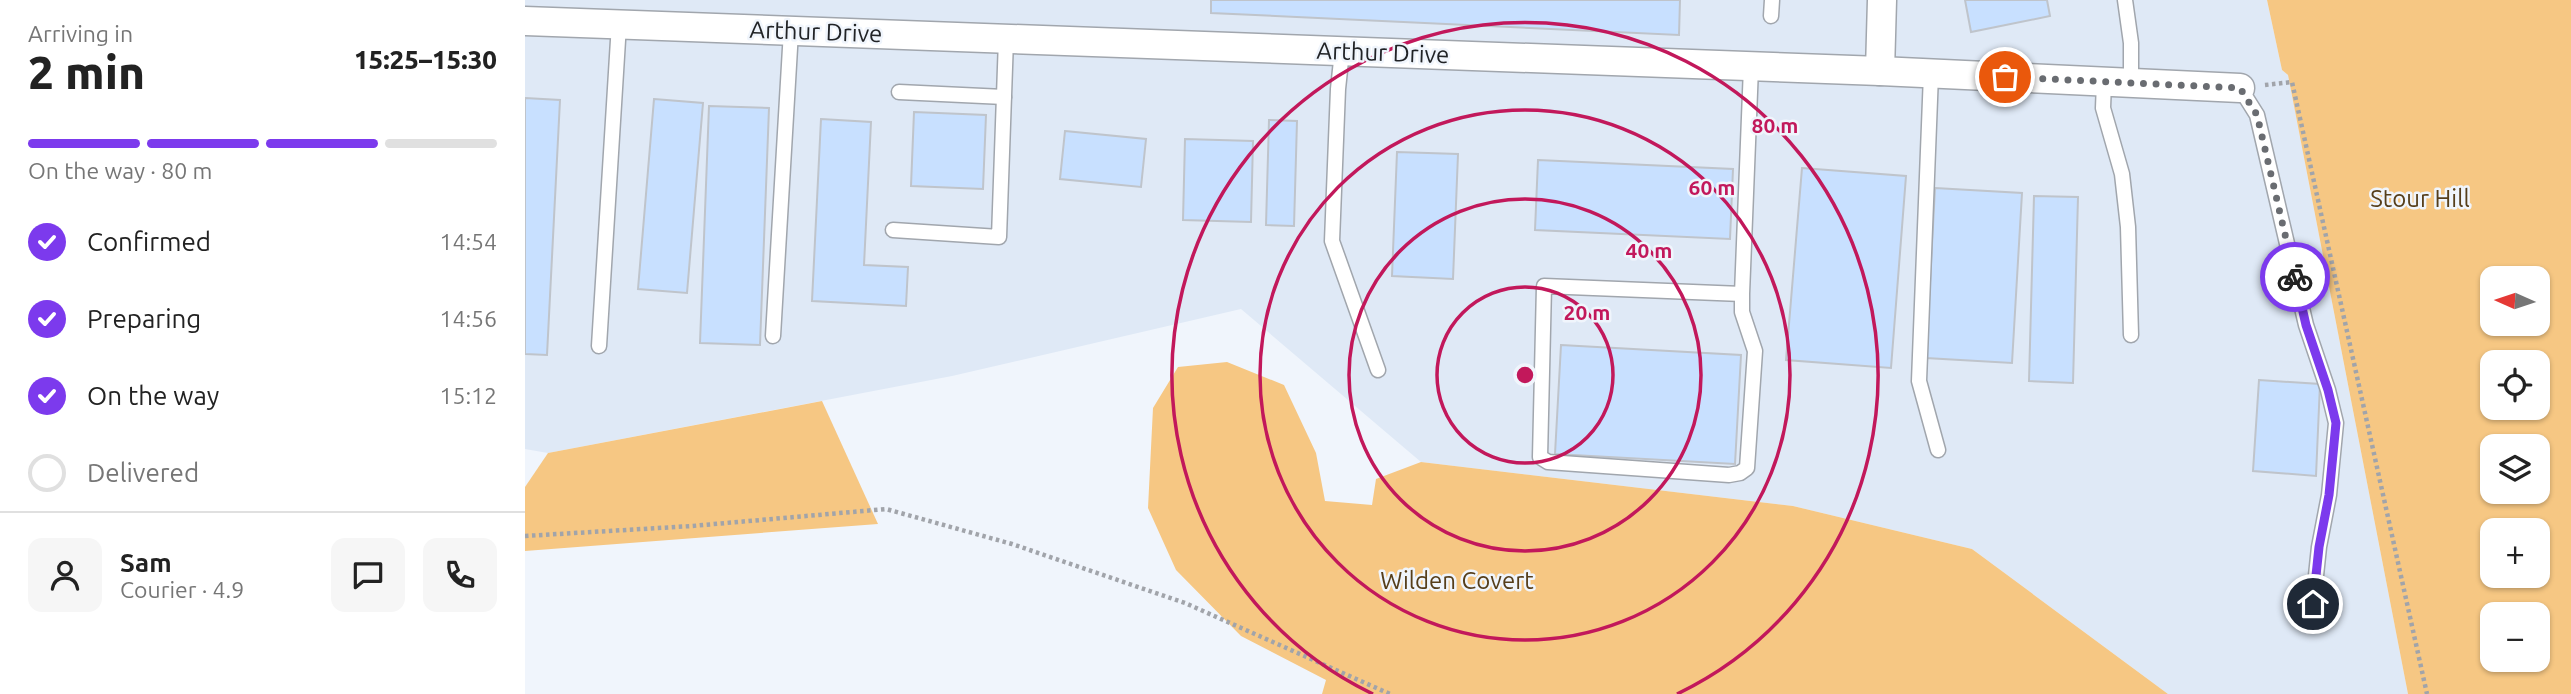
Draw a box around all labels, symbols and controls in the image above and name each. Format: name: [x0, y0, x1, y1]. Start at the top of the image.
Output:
street label: Arthur Drive: [749, 16, 883, 47]
text: Arriving in: [28, 21, 133, 46]
street label: Arthur Drive: [1316, 37, 1450, 68]
text: 15:25–15:30: [354, 45, 497, 74]
text: 2 min: [28, 46, 145, 98]
pin: [1975, 47, 2035, 107]
icon: bag: [1986, 58, 2024, 96]
text: 80 m: [1752, 113, 1798, 137]
text: On the way · 80 m: [28, 158, 212, 183]
text: 60 m: [1689, 175, 1735, 199]
park label: Stour Hill: [2370, 185, 2470, 212]
icon: check: [28, 223, 66, 261]
text: Confirmed: [87, 227, 211, 256]
text: 14:54: [439, 229, 497, 254]
text: 40 m: [1626, 238, 1672, 262]
courier: [2260, 242, 2330, 312]
icon: bike: [2276, 258, 2314, 296]
north arrow: [2480, 266, 2550, 336]
map controls: [2480, 266, 2550, 672]
icon: check: [28, 300, 66, 338]
text: 20 m: [1564, 300, 1610, 324]
text: Preparing: [87, 304, 201, 333]
text: 14:56: [439, 306, 497, 331]
button: locate: [2480, 350, 2550, 420]
centre of rings: [1513, 363, 1537, 387]
icon: check: [28, 377, 66, 415]
text: On the way: [87, 381, 219, 410]
text: 15:12: [439, 383, 497, 408]
button: layers: [2480, 434, 2550, 504]
text: Delivered: [87, 458, 199, 487]
button: +: [2480, 518, 2550, 588]
button: person: [28, 538, 102, 612]
button: chat: [331, 538, 405, 612]
button: phone: [423, 538, 497, 612]
text: Sam: [120, 548, 172, 577]
park label: Wilden Covert: [1380, 567, 1534, 594]
pin: [2283, 574, 2343, 634]
text: Courier · 4.9: [120, 577, 244, 602]
icon: home: [2294, 585, 2332, 623]
button: −: [2480, 602, 2550, 672]

